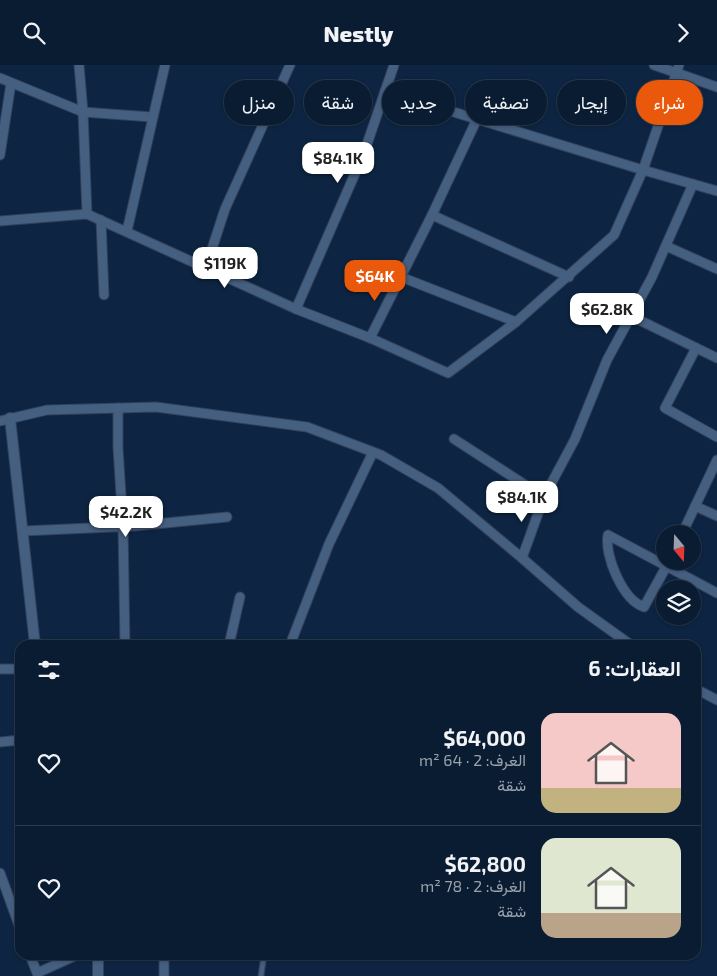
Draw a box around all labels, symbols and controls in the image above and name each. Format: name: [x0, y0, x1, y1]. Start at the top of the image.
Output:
icon: search: [20, 19, 48, 47]
icon: forward: [669, 19, 697, 47]
text: Nestly: [324, 20, 393, 46]
chip: منزل: [224, 80, 294, 125]
chip: شقة: [304, 80, 372, 125]
chip: جديد: [382, 80, 455, 125]
chip: تصفية: [465, 80, 547, 125]
chip: إيجار: [557, 80, 626, 125]
chip: شراء: [636, 80, 703, 125]
pin: $84.1K: [297, 141, 379, 184]
text: $84.1K: [313, 148, 363, 167]
pin: $119K: [190, 247, 260, 289]
text: $119K: [204, 253, 246, 272]
pin: $64K: [345, 259, 405, 302]
text: $64K: [355, 266, 395, 285]
pin: $62.8K: [566, 293, 648, 335]
text: $62.8K: [581, 299, 633, 318]
pin: $84.1K: [481, 481, 563, 523]
text: $84.1K: [497, 487, 547, 506]
pin: $42.2K: [85, 495, 167, 538]
text: $42.2K: [100, 502, 152, 521]
north arrow: [656, 525, 701, 570]
map controls: [656, 525, 701, 625]
button: layers: [656, 580, 701, 625]
text: العقارات: 6: [588, 655, 681, 680]
icon: filters: [35, 656, 63, 684]
text: $64,000: [443, 725, 526, 750]
icon: home: [581, 733, 641, 793]
icon: heart: [35, 749, 63, 777]
text: الغرف: 2 · 64 m²: [419, 750, 526, 769]
text: شقة: [497, 775, 526, 794]
text: $62,800: [445, 851, 526, 876]
icon: home: [581, 858, 641, 918]
icon: heart: [35, 874, 63, 902]
text: الغرف: 2 · 78 m²: [420, 876, 526, 895]
text: شقة: [497, 901, 526, 920]

